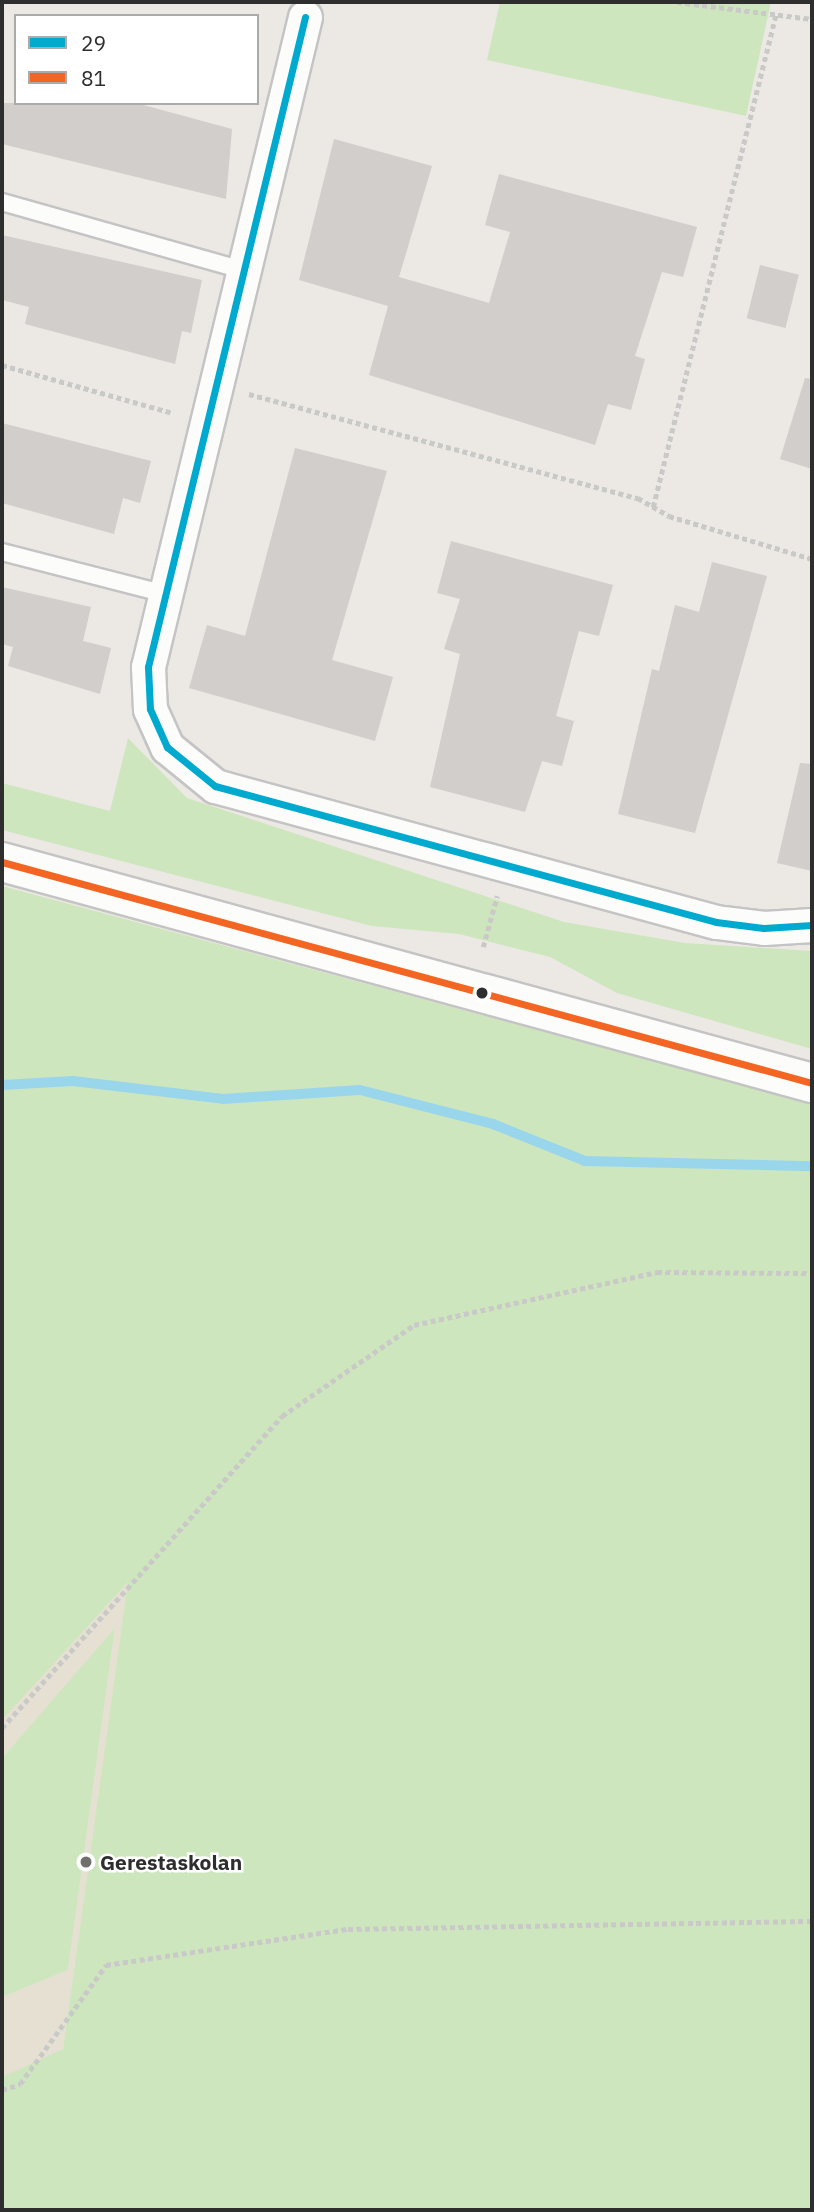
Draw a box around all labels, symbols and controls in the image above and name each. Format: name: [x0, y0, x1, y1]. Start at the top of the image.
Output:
legend: [14, 14, 259, 105]
text: 29: [81, 29, 106, 57]
text: 81: [81, 64, 106, 92]
unlabelled marker: [475, 986, 489, 1000]
place label: Gerestaskolan: [100, 1849, 242, 1875]
marker: Gerestaskolan: [78, 1854, 94, 1870]

